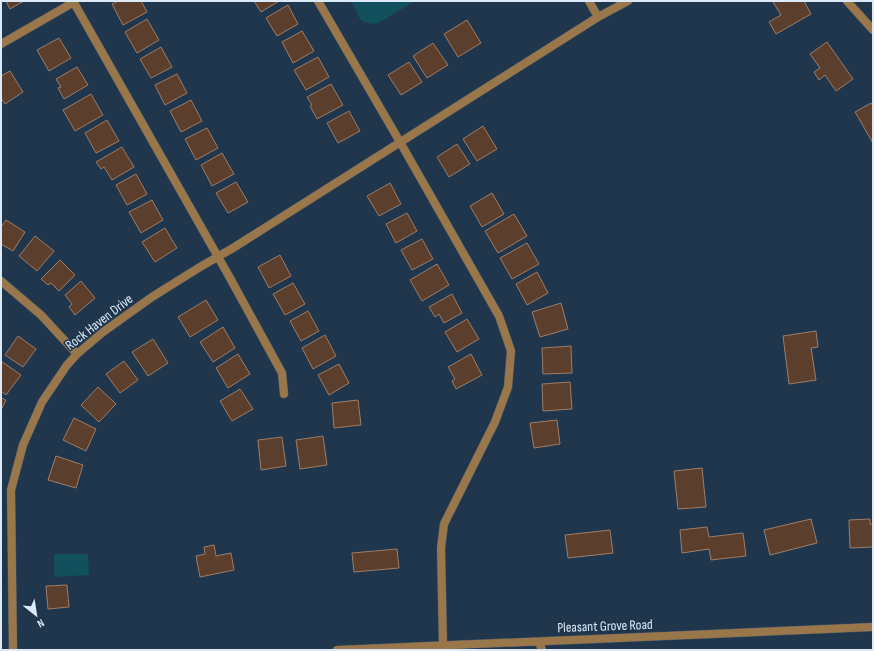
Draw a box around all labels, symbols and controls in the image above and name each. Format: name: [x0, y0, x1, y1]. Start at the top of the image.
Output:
street label: Rock Haven Drive: [62, 290, 136, 354]
north arrow: [16, 595, 56, 635]
text: N: [35, 616, 47, 630]
street label: Pleasant Grove Road: [557, 616, 653, 636]

